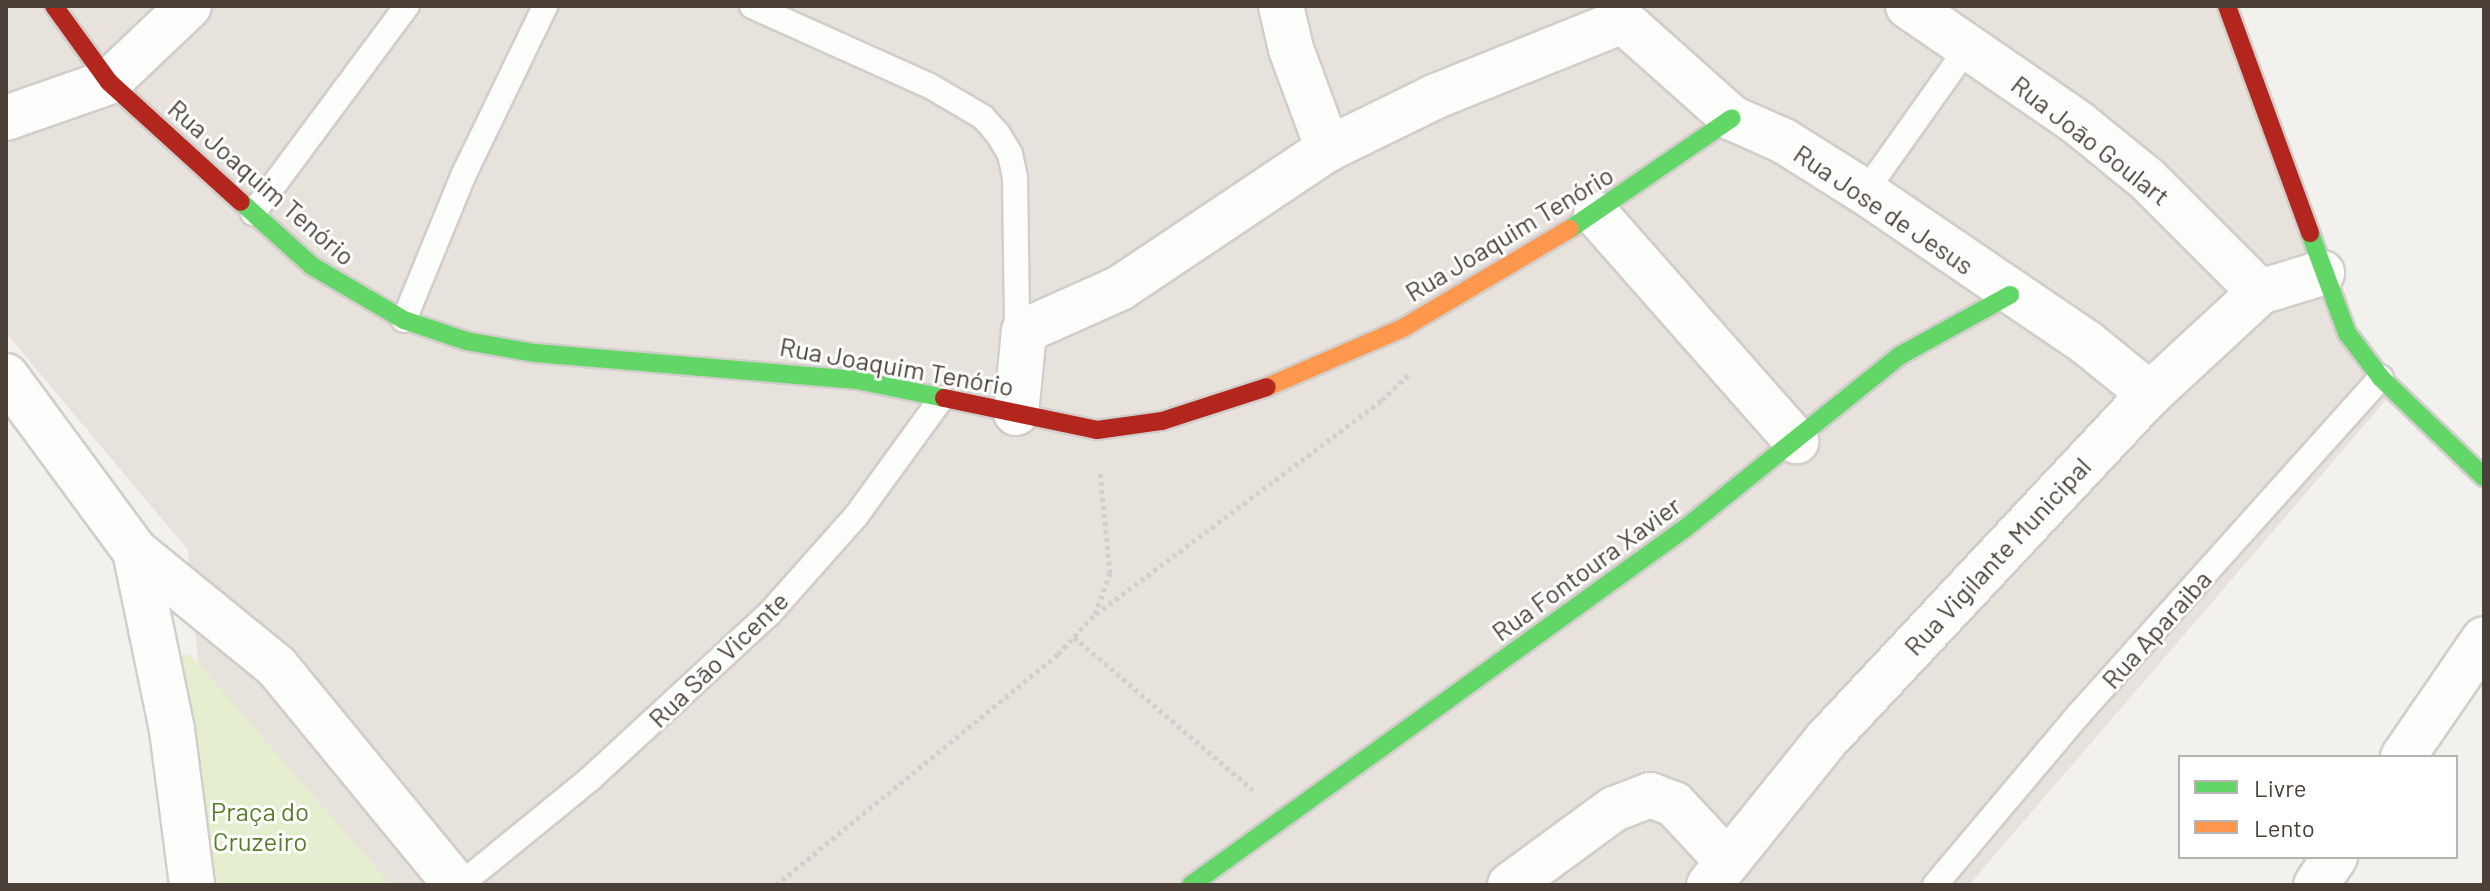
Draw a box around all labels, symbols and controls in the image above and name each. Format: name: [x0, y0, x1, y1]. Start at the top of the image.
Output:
street label: Rua Joāo Goulart: [2006, 68, 2176, 212]
street label: Rua Joaquim Tenório: [162, 92, 362, 272]
street label: Rua Jose de Jesus: [1788, 137, 1980, 281]
street label: Rua Joaquim Tenório: [1399, 159, 1619, 307]
street label: Rua Joaquim Tenório: [777, 330, 1017, 402]
street label: Rua Vigilante Municipal: [1897, 451, 2097, 661]
street label: Rua Fontoura Xavier: [1485, 489, 1687, 647]
street label: Rua Aparaiba: [2095, 563, 2217, 695]
street label: Rua Sāo Vicente: [642, 585, 794, 733]
legend: [2178, 755, 2458, 859]
text: Livre: [2254, 773, 2307, 802]
park label: Praça do Cruzeiro: [211, 795, 309, 856]
text: Lento: [2254, 813, 2315, 842]

